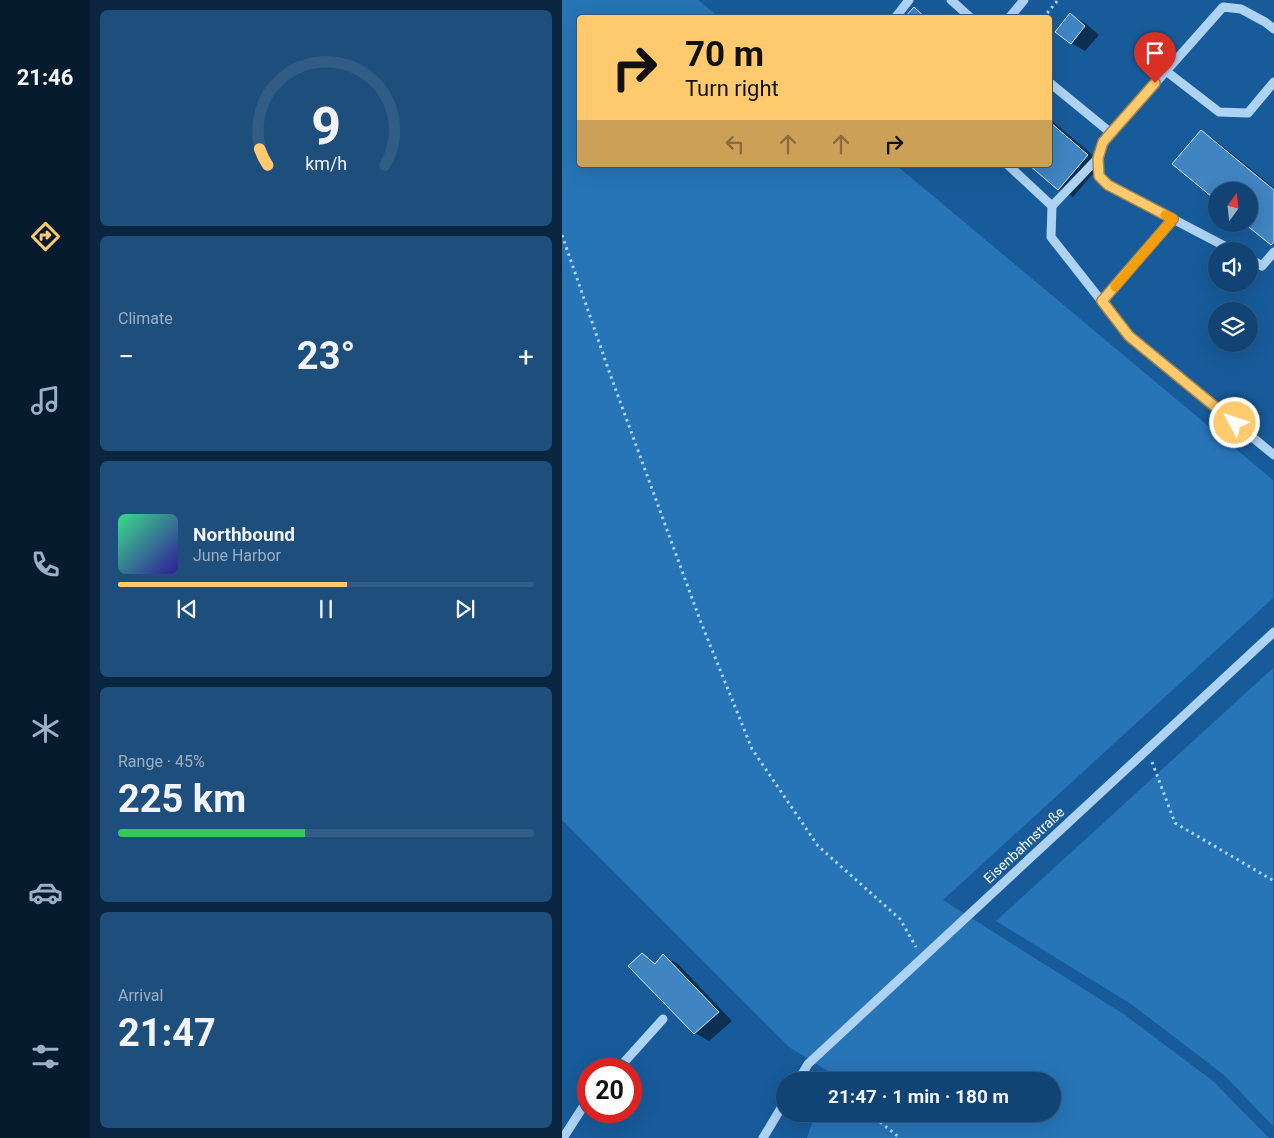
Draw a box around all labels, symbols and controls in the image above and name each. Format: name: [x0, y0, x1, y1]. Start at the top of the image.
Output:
pin: [1134, 32, 1176, 83]
text: 70 m: [685, 34, 764, 75]
icon: right: [602, 35, 667, 100]
icon: arrive: [1141, 39, 1169, 67]
text: 21:46: [17, 65, 73, 90]
text: Turn right: [685, 76, 779, 101]
text: 9: [311, 96, 341, 157]
icon: left: [721, 130, 749, 158]
icon: ahead: [774, 130, 802, 158]
icon: ahead: [827, 130, 855, 158]
icon: right: [880, 130, 908, 158]
text: km/h: [305, 153, 347, 174]
north arrow: [1208, 182, 1258, 232]
map controls: [1208, 182, 1258, 352]
icon: directions: [28, 219, 63, 254]
button: sound: [1208, 242, 1258, 292]
button: layers: [1208, 302, 1258, 352]
text: Climate: [118, 309, 173, 328]
text: 23°: [297, 334, 355, 378]
text: −: [118, 340, 134, 373]
text: +: [518, 340, 534, 373]
icon: music: [28, 383, 63, 418]
position arrow: [1208, 396, 1260, 448]
text: Northbound: [193, 523, 295, 546]
text: June Harbor: [193, 546, 281, 565]
icon: phone: [28, 547, 63, 582]
icon: previous: [173, 595, 201, 623]
icon: pause: [312, 595, 340, 623]
icon: next: [451, 595, 479, 623]
icon: climate: [28, 711, 63, 746]
text: Range · 45%: [118, 752, 205, 771]
text: 225 km: [118, 777, 246, 821]
street label: Eisenbahnstraße: [980, 804, 1068, 886]
icon: car: [28, 875, 63, 910]
text: Arrival: [118, 986, 163, 1005]
text: 21:47: [118, 1011, 216, 1055]
icon: filters: [28, 1039, 63, 1074]
speed limit sign: 20: [577, 1058, 642, 1123]
text: 21:47 · 1 min · 180 m: [828, 1085, 1009, 1108]

